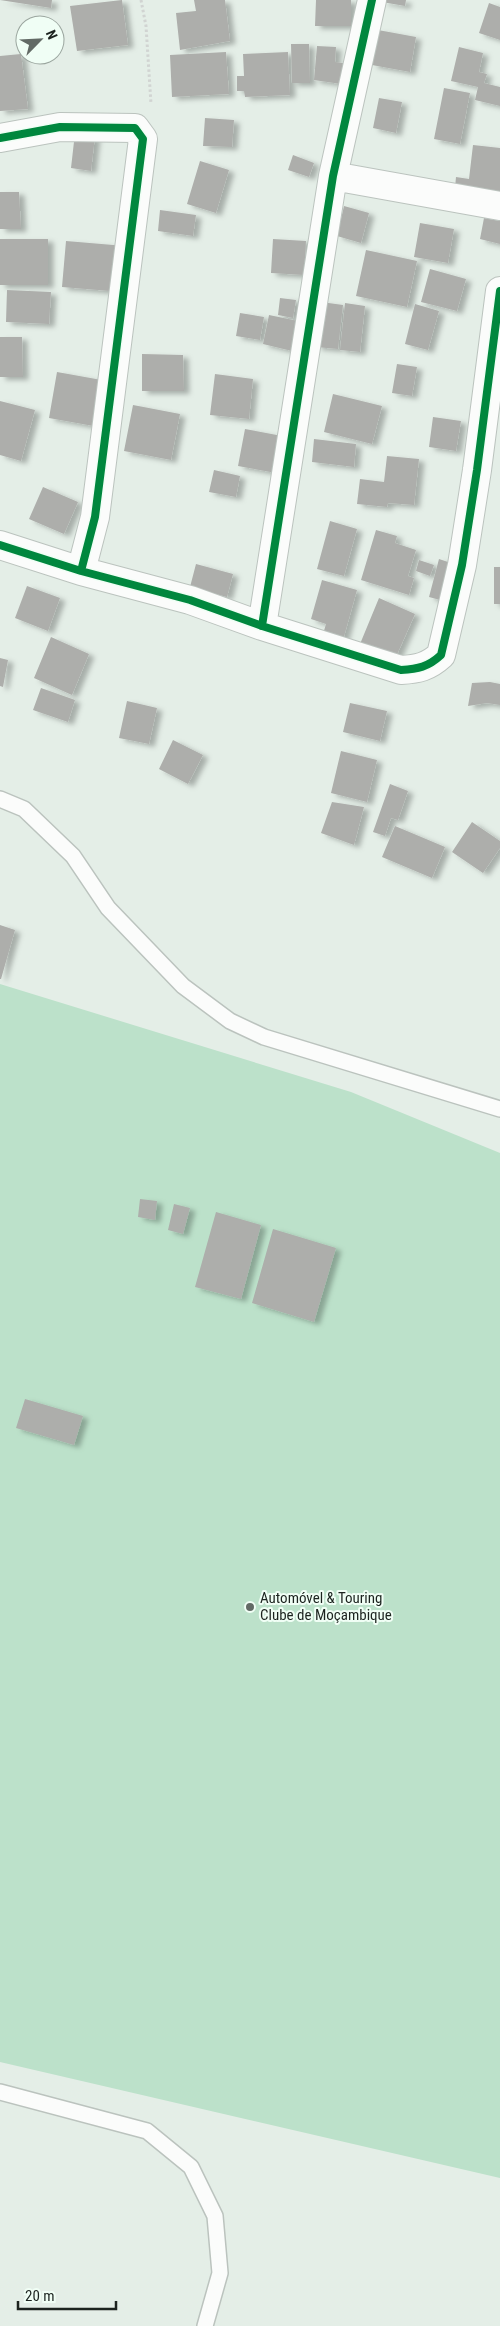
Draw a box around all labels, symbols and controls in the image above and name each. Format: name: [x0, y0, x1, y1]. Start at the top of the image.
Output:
north arrow: [15, 15, 65, 65]
text: N: [43, 28, 61, 42]
place label: Automóvel & Touring Clube de Moçambique: [260, 1589, 392, 1624]
marker: Automóvel & Touring Clube de Moçambique: [244, 1601, 256, 1613]
scale bar: [18, 2278, 115, 2310]
text: 20 m: [25, 2287, 55, 2305]

